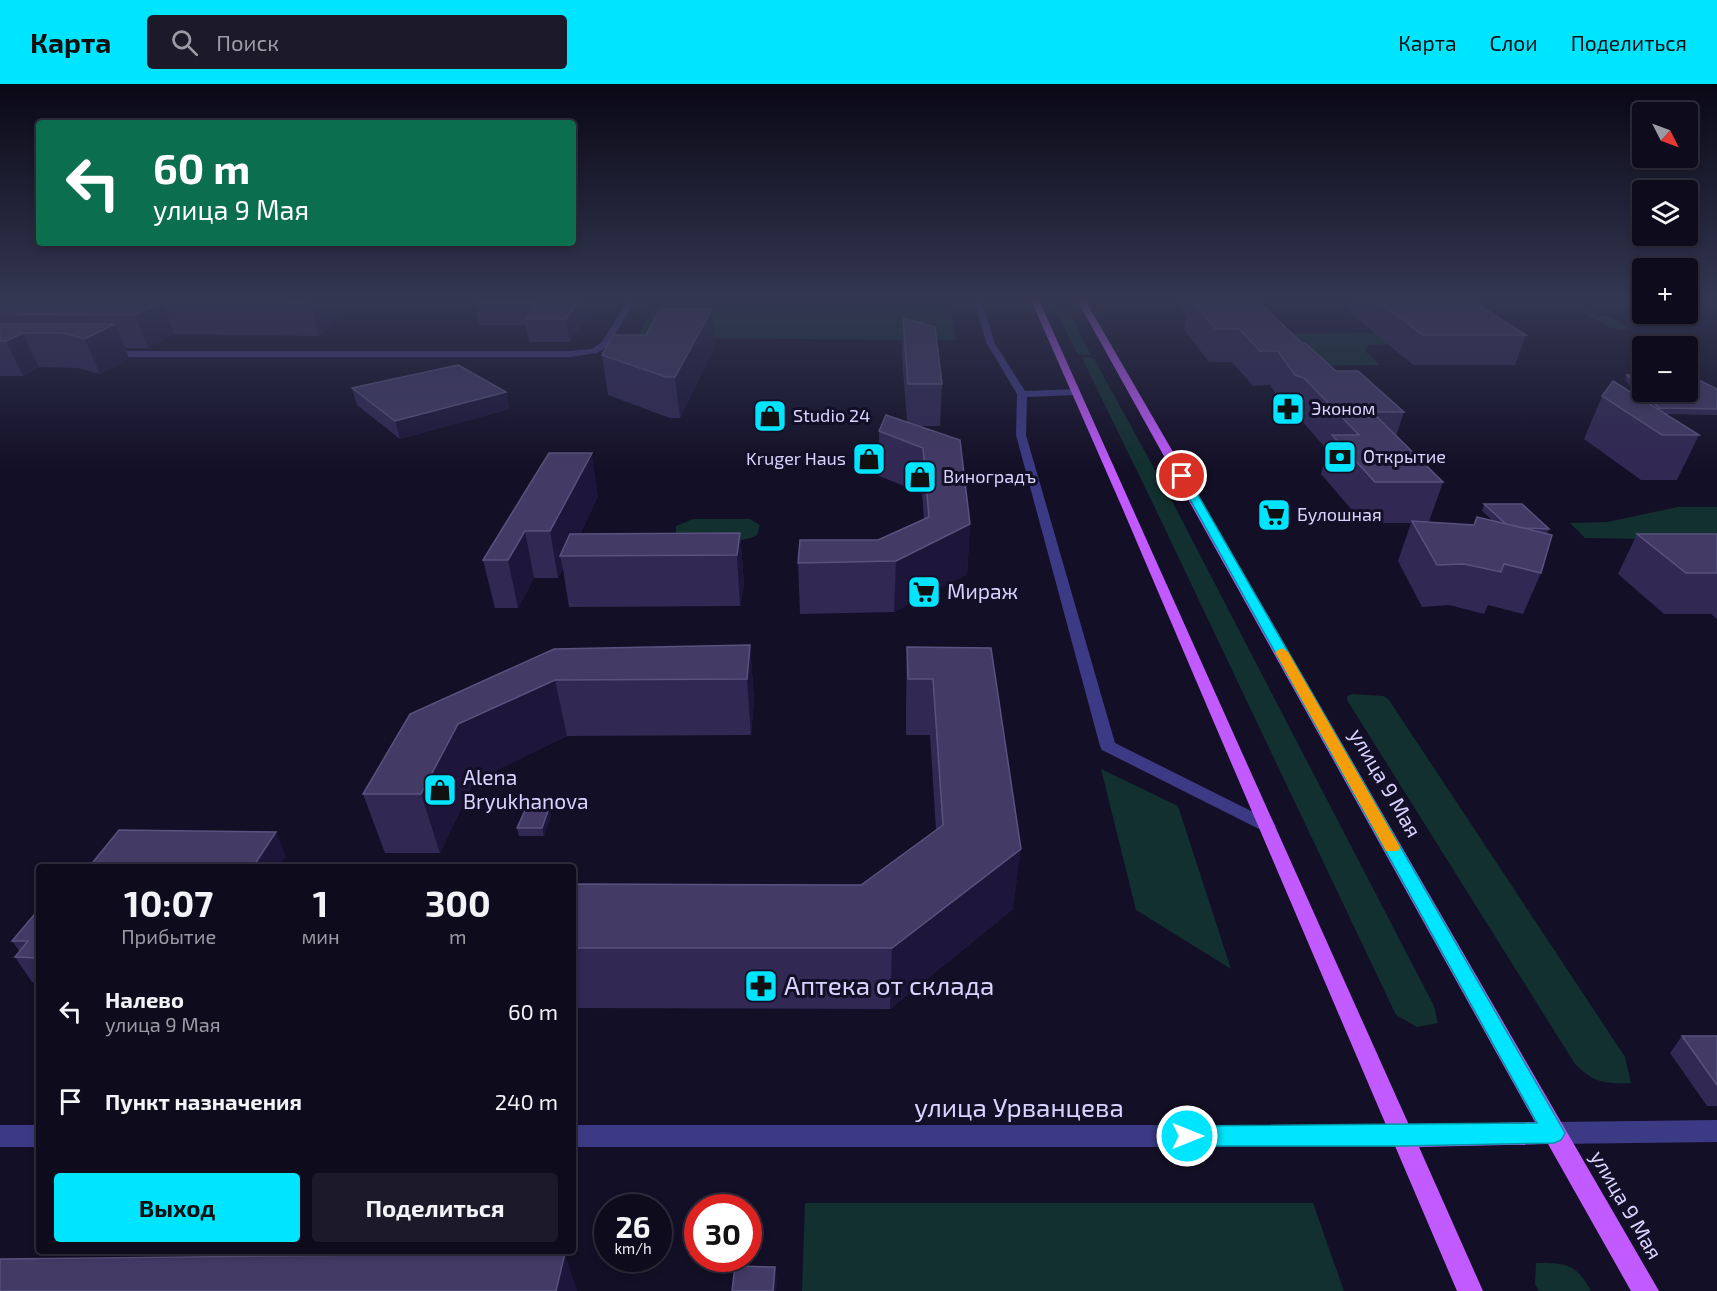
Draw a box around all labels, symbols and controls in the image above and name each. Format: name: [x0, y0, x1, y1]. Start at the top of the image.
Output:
search box: [147, 15, 567, 69]
text: Карта: [30, 25, 111, 59]
icon: search: [168, 26, 201, 59]
text: Поиск: [216, 29, 279, 55]
text: Карта: [1398, 30, 1457, 55]
text: Слои: [1490, 30, 1538, 55]
text: Поделиться: [1571, 30, 1687, 55]
north arrow: [1632, 102, 1698, 168]
map controls: [1632, 102, 1698, 402]
text: 60 m: [153, 142, 250, 192]
icon: left: [54, 144, 132, 222]
button: layers: [1632, 180, 1698, 246]
text: улица 9 Мая: [153, 193, 309, 225]
button: +: [1632, 258, 1698, 324]
button: −: [1632, 336, 1698, 402]
pharmacy icon: Эконом: [1270, 391, 1306, 427]
place label: Эконом: [1311, 397, 1375, 419]
shop icon: Studio 24: [752, 398, 788, 434]
place label: Studio 24: [793, 404, 870, 426]
bank icon: Открытие: [1322, 439, 1358, 475]
shop icon: Kruger Haus: [851, 441, 887, 477]
place label: Открытие: [1363, 445, 1446, 467]
place label: Kruger Haus: [746, 447, 846, 469]
pin: [1156, 450, 1207, 501]
shop icon: Виноградъ: [902, 459, 938, 495]
icon: arrive: [1165, 459, 1198, 492]
place label: Виноградъ: [943, 465, 1036, 487]
supermarket icon: Булошная: [1256, 497, 1292, 533]
place label: Булошная: [1297, 503, 1382, 525]
supermarket icon: Мираж: [906, 574, 942, 610]
place label: Мираж: [947, 578, 1018, 603]
street label: улица 9 Мая: [1344, 723, 1427, 842]
place label: Alena Bryukhanova: [463, 764, 589, 813]
shop icon: Alena Bryukhanova: [422, 772, 458, 808]
text: 10:07: [124, 881, 213, 924]
text: 1: [313, 881, 328, 924]
text: 300: [425, 881, 491, 924]
text: Прибытие: [121, 924, 216, 948]
text: мин: [301, 924, 340, 948]
text: m: [449, 924, 467, 948]
pharmacy icon: Аптека от склада: [743, 968, 779, 1004]
place label: Аптека от склада: [784, 969, 994, 1000]
text: Налево: [105, 986, 184, 1012]
icon: left: [54, 995, 87, 1028]
text: 60 m: [508, 998, 558, 1024]
text: улица 9 Мая: [105, 1012, 221, 1036]
icon: arrive: [54, 1085, 87, 1118]
text: Пункт назначения: [105, 1088, 302, 1114]
text: 240 m: [495, 1088, 558, 1114]
street label: улица Урванцева: [914, 1091, 1124, 1123]
position arrow: [1155, 1104, 1219, 1168]
street label: улица 9 Мая: [1585, 1145, 1668, 1264]
button: Выход: [54, 1173, 300, 1242]
button: Поделиться: [312, 1173, 558, 1242]
speed limit sign: 30: [684, 1194, 762, 1272]
text: 26: [615, 1208, 651, 1244]
text: km/h: [614, 1239, 652, 1257]

